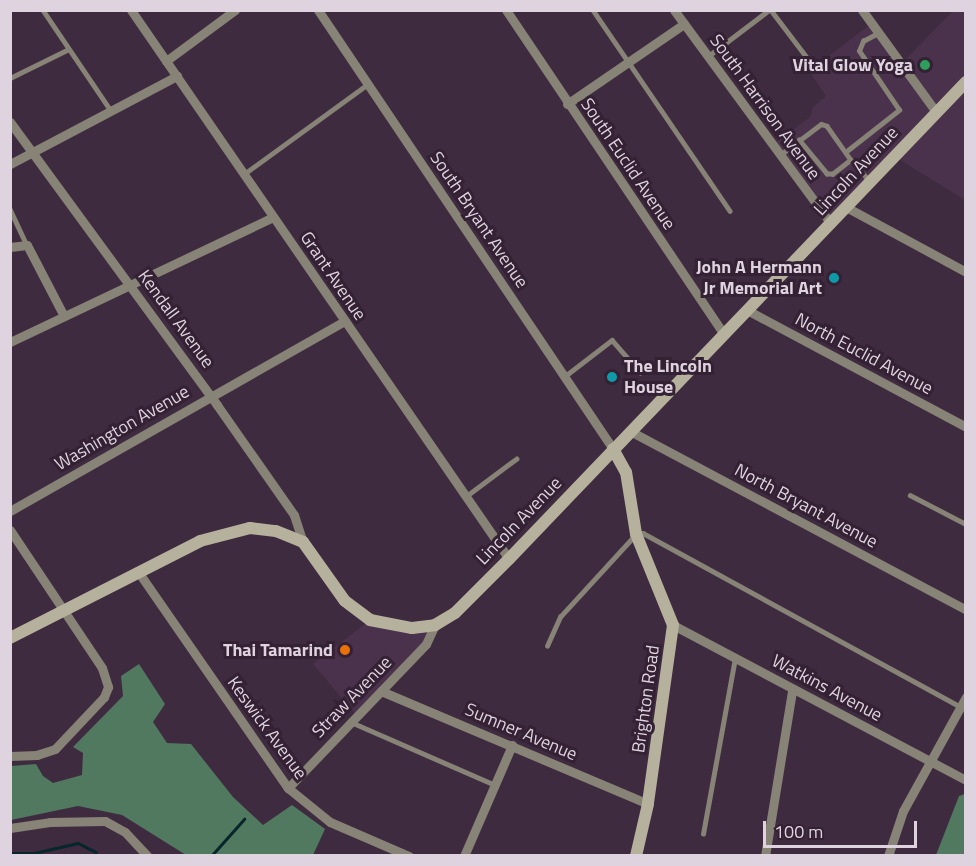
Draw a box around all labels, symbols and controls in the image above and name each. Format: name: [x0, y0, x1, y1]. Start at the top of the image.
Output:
street label: South Harrison Avenue: [705, 30, 825, 184]
place label: Vital Glow Yoga: [792, 54, 913, 76]
marker: Vital Glow Yoga: [918, 58, 932, 72]
street label: South Euclid Avenue: [576, 94, 680, 234]
street label: Lincoln Avenue: [809, 122, 903, 220]
street label: South Bryant Avenue: [425, 148, 533, 292]
street label: Grant Avenue: [295, 227, 371, 325]
place label: John A Hermann Jr Memorial Art: [696, 257, 822, 300]
street label: Kendall Avenue: [133, 266, 219, 372]
marker: John A Hermann Jr Memorial Art: [827, 271, 841, 285]
street label: North Euclid Avenue: [791, 309, 937, 399]
place label: The Lincoln House: [624, 356, 712, 398]
marker: The Lincoln House: [605, 370, 619, 384]
street label: Washington Avenue: [51, 381, 193, 475]
street label: North Bryant Avenue: [731, 459, 881, 553]
street label: Lincoln Avenue: [472, 473, 566, 569]
place label: Thai Tamarind: [223, 639, 333, 661]
marker: Thai Tamarind: [338, 643, 352, 657]
street label: Brighton Road: [628, 644, 664, 754]
street label: Watkins Avenue: [768, 650, 886, 726]
street label: Straw Avenue: [308, 652, 396, 742]
street label: Keswick Avenue: [222, 672, 312, 784]
street label: Sumner Avenue: [462, 699, 580, 765]
scale bar: [766, 809, 920, 847]
text: 100 m: [774, 818, 823, 845]

